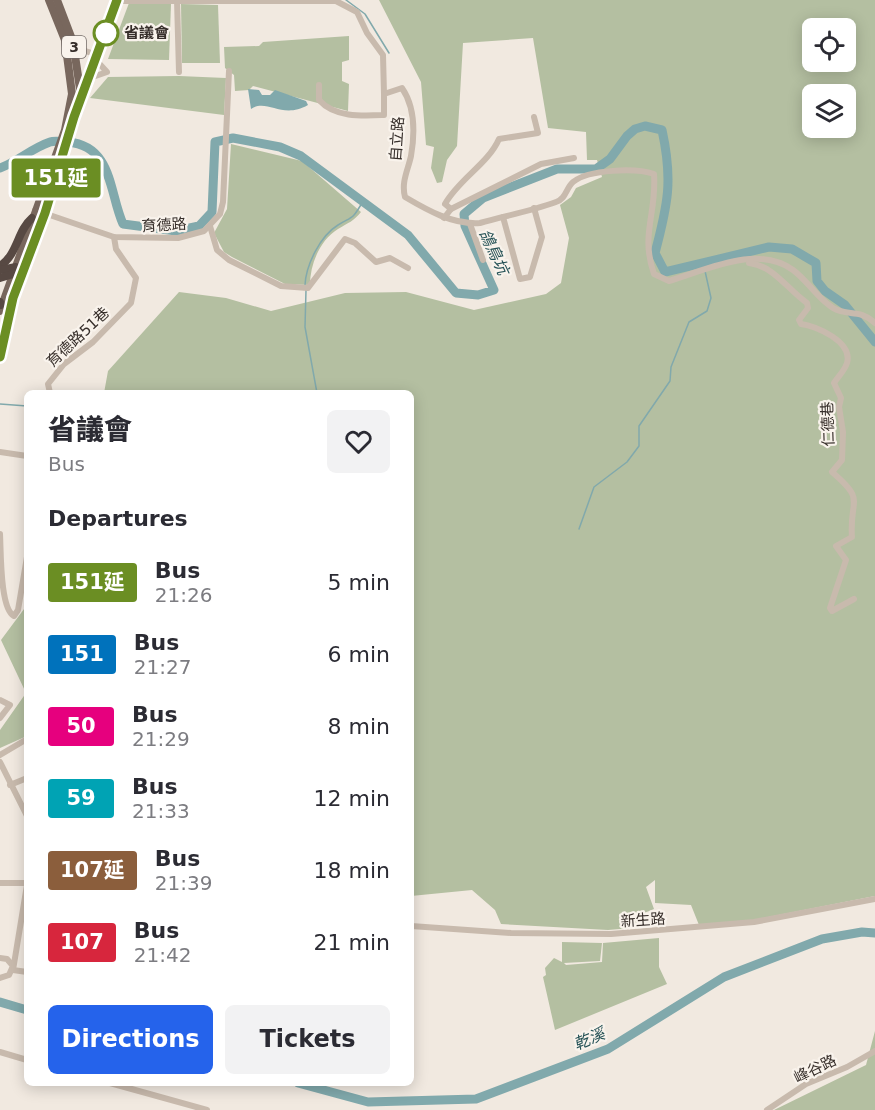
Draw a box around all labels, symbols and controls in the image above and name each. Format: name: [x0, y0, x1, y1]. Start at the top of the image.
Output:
map controls: [802, 18, 856, 138]
button: locate: [802, 18, 856, 72]
marker: 省議會: [93, 20, 119, 46]
place label: 省議會: [124, 24, 169, 42]
road number: 3: [62, 36, 86, 58]
button: layers: [802, 84, 856, 138]
street label: 自立路: [386, 116, 408, 162]
line badge: 151延: [14, 158, 98, 198]
text: 151延: [24, 166, 88, 190]
street label: 育德路: [141, 215, 187, 235]
water label: 鴿鳥坑: [475, 226, 514, 280]
street label: 育德路51巷: [43, 303, 113, 371]
street label: 仁德巷: [818, 401, 838, 447]
button: heart: [327, 410, 390, 473]
text: 省議會: [48, 413, 132, 446]
text: Bus: [48, 452, 85, 476]
text: Departures: [48, 506, 188, 531]
text: Bus: [155, 558, 200, 583]
text: 151延: [60, 570, 125, 594]
text: 5 min: [328, 570, 390, 595]
text: 21:26: [155, 583, 212, 607]
text: Bus: [134, 630, 179, 655]
text: 151: [60, 642, 104, 666]
text: 6 min: [328, 642, 390, 667]
text: 21:27: [134, 655, 191, 679]
text: Bus: [132, 702, 178, 727]
text: 50: [66, 714, 96, 738]
text: 8 min: [328, 714, 390, 739]
text: 21:29: [132, 727, 190, 751]
text: Bus: [132, 774, 178, 799]
text: 59: [66, 786, 96, 810]
text: 12 min: [314, 786, 390, 811]
text: 21:33: [132, 799, 190, 823]
text: Bus: [155, 846, 200, 871]
text: 107延: [60, 858, 125, 882]
text: 18 min: [314, 858, 390, 883]
text: 21:39: [155, 871, 212, 895]
street label: 新生路: [620, 909, 666, 931]
text: Bus: [134, 918, 179, 943]
text: 107: [60, 930, 104, 954]
text: 21 min: [314, 930, 390, 955]
text: 21:42: [134, 943, 191, 967]
button: Directions: [48, 1005, 213, 1074]
button: Tickets: [225, 1005, 390, 1074]
water label: 乾溪: [571, 1023, 609, 1054]
street label: 峰谷路: [791, 1051, 839, 1087]

